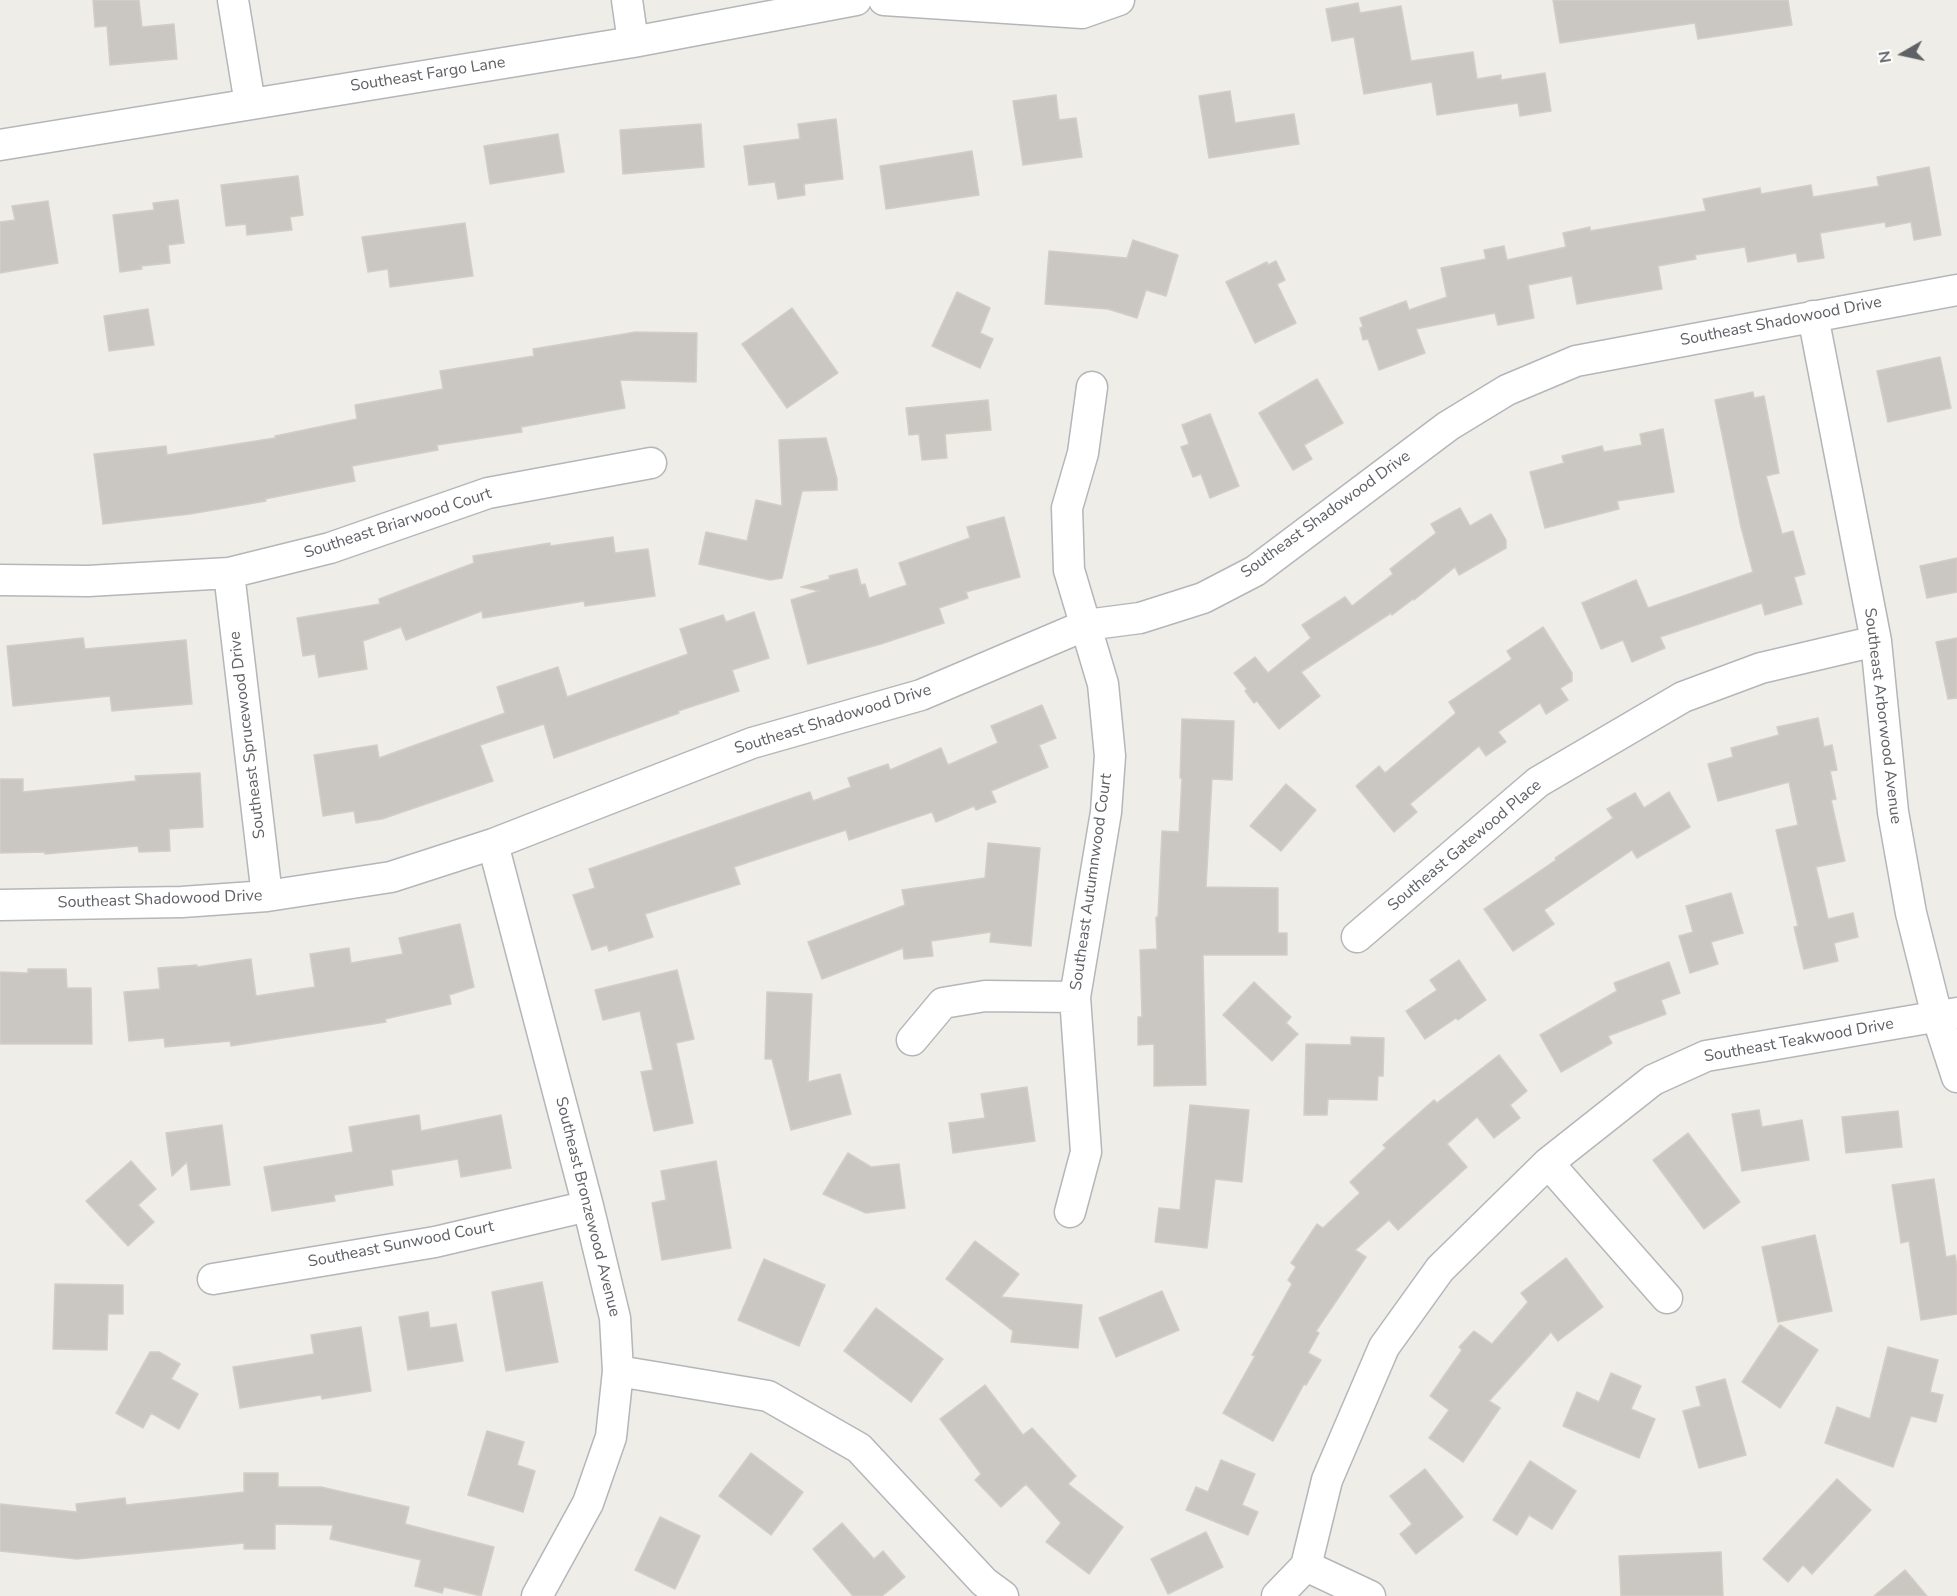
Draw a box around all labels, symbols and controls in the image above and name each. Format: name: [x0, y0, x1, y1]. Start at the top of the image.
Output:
north arrow: [1873, 24, 1933, 84]
text: N: [1873, 49, 1897, 64]
street label: Southeast Fargo Lane: [349, 53, 507, 97]
street label: Southeast Shadowood Drive: [1679, 293, 1883, 351]
street label: Southeast Shadowood Drive: [1238, 447, 1414, 583]
street label: Southeast Briarwood Court: [302, 485, 494, 563]
street label: Southeast Arborwood Avenue: [1859, 607, 1905, 825]
street label: Southeast Sprucewood Drive: [226, 630, 270, 840]
street label: Southeast Shadowood Drive: [732, 681, 934, 759]
street label: Southeast Autumnwood Court: [1067, 772, 1117, 992]
street label: Southeast Gatewood Place: [1384, 776, 1546, 916]
street label: Southeast Shadowood Drive: [57, 887, 263, 913]
street label: Southeast Teakwood Drive: [1703, 1015, 1895, 1067]
street label: Southeast Bronzewood Avenue: [550, 1095, 624, 1319]
street label: Southeast Sunwood Court: [306, 1218, 496, 1272]

